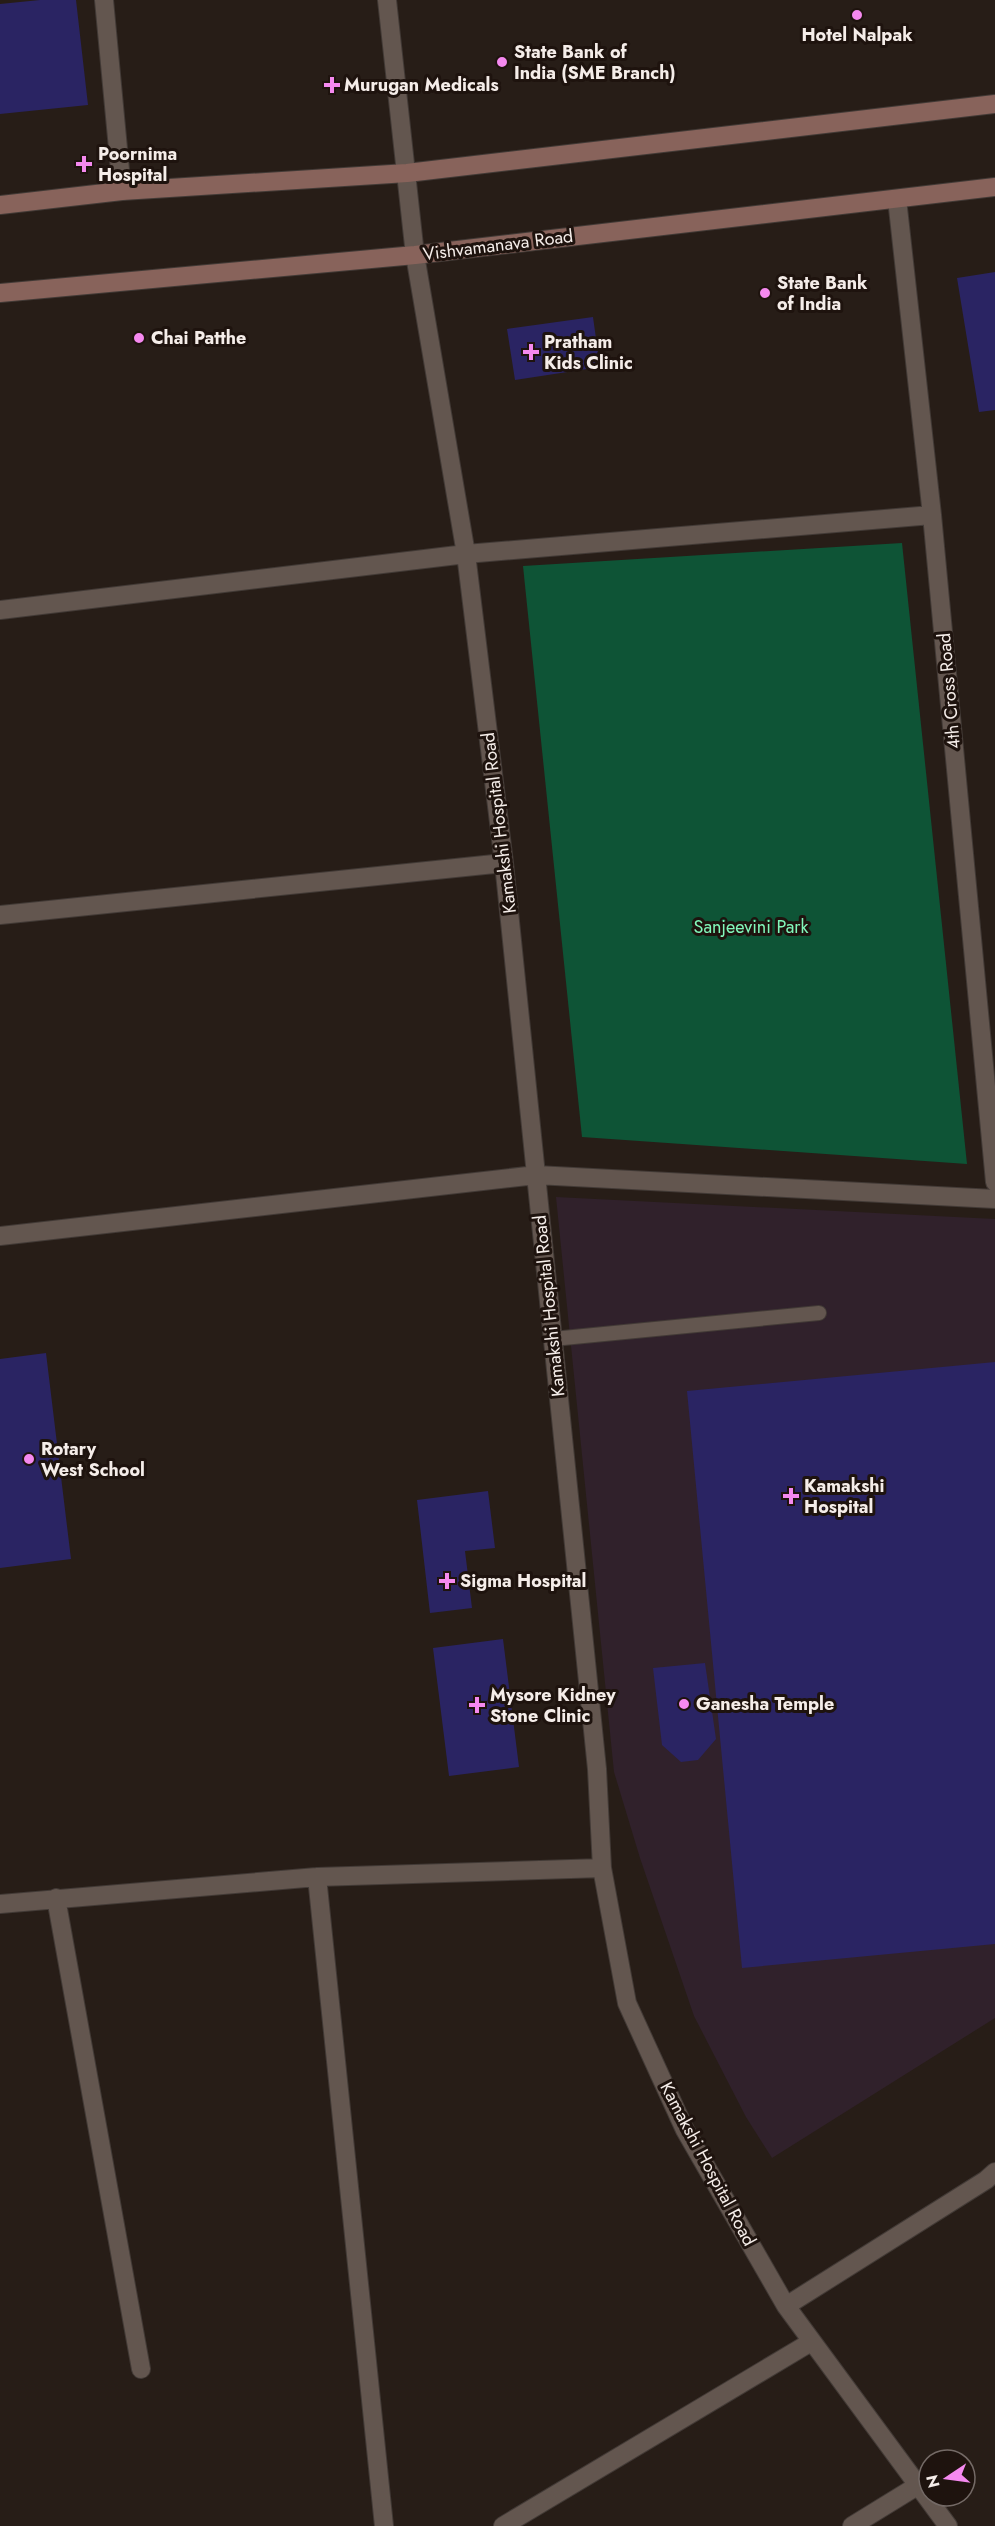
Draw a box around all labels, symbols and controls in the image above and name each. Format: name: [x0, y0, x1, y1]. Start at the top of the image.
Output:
marker: Hotel Nalpak: [850, 8, 864, 22]
place label: Hotel Nalpak: [801, 22, 913, 48]
place label: State Bank of India (SME Branch): [514, 39, 676, 86]
marker: State Bank of India (SME Branch): [495, 55, 509, 69]
place label: Murugan Medicals: [344, 72, 499, 98]
marker: Murugan Medicals: [325, 78, 339, 92]
place label: Poornima Hospital: [98, 141, 177, 188]
marker: Poornima Hospital: [75, 155, 93, 173]
street label: Vishvamanava Road: [421, 223, 575, 267]
place label: State Bank of India: [777, 270, 868, 317]
marker: State Bank of India: [758, 286, 772, 300]
place label: Chai Patthe: [151, 325, 246, 351]
place label: Pratham Kids Clinic: [544, 329, 633, 376]
marker: Chai Patthe: [132, 331, 146, 345]
marker: Pratham Kids Clinic: [522, 343, 540, 361]
street label: 4th Cross Road: [931, 632, 967, 750]
street label: Kamakshi Hospital Road: [475, 731, 523, 915]
park label: Sanjeevini Park: [694, 914, 809, 940]
street label: Kamakshi Hospital Road: [527, 1214, 571, 1398]
place label: Rotary West School: [41, 1436, 145, 1483]
marker: Rotary West School: [22, 1452, 36, 1466]
place label: Kamakshi Hospital: [804, 1473, 885, 1520]
marker: Kamakshi Hospital: [782, 1487, 800, 1505]
place label: Sigma Hospital: [460, 1568, 586, 1594]
marker: Sigma Hospital: [438, 1572, 456, 1590]
place label: Mysore Kidney Stone Clinic: [490, 1682, 616, 1729]
place label: Ganesha Temple: [696, 1691, 834, 1717]
marker: Mysore Kidney Stone Clinic: [468, 1696, 486, 1714]
marker: Ganesha Temple: [677, 1697, 691, 1711]
street label: Kamakshi Hospital Road: [654, 2077, 762, 2251]
north arrow: [917, 2448, 977, 2508]
text: N: [920, 2472, 946, 2490]

